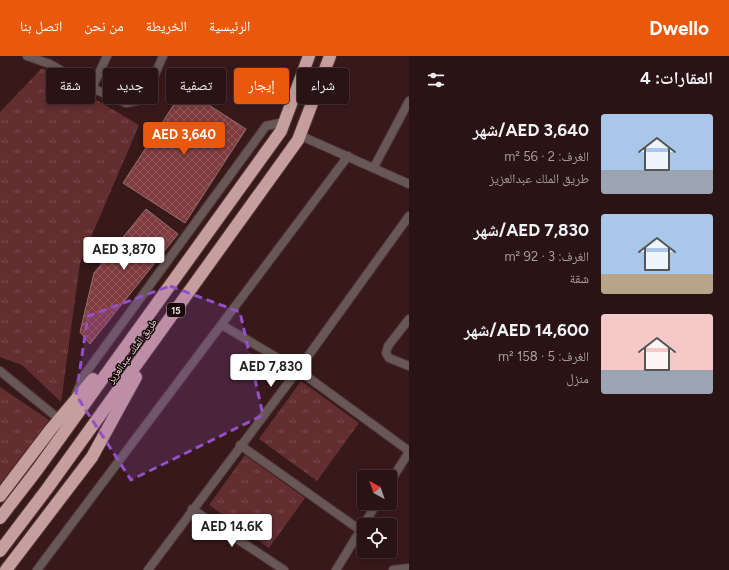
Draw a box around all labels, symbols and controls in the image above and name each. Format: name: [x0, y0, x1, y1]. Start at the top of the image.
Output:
text: Dwello: [649, 17, 709, 40]
text: اتصل بنا: [20, 18, 62, 35]
text: من نحن: [84, 18, 124, 35]
text: الخريطة: [146, 18, 187, 35]
text: الرئيسية: [209, 18, 250, 35]
chip: شقة: [46, 68, 95, 104]
chip: جديد: [103, 68, 158, 104]
chip: تصفية: [166, 68, 226, 104]
chip: إيجار: [234, 68, 289, 104]
chip: شراء: [297, 68, 349, 104]
text: العقارات: 4: [640, 68, 713, 88]
icon: filters: [425, 69, 447, 91]
text: AED 3,640/شهر: [473, 120, 589, 140]
pin: AED 3,640: [138, 122, 230, 156]
text: AED 3,640: [152, 127, 216, 142]
icon: home: [633, 130, 681, 178]
text: الغرف: 2 · 56 m²: [504, 149, 589, 164]
text: طريق الملك عبدالعزيز: [489, 171, 589, 186]
text: AED 7,830/شهر: [473, 220, 589, 240]
icon: home: [633, 230, 681, 278]
pin: AED 3,870: [78, 237, 170, 271]
text: AED 3,870: [92, 242, 156, 257]
text: الغرف: 3 · 92 m²: [505, 249, 589, 264]
text: شقة: [570, 271, 589, 286]
road number: 15: [167, 303, 185, 317]
street label: طريق الملك عبدالعزيز: [104, 316, 160, 387]
text: AED 14,600/شهر: [464, 320, 589, 340]
icon: home: [633, 330, 681, 378]
text: الغرف: 5 · 158 m²: [498, 349, 589, 364]
pin: AED 7,830: [225, 354, 317, 388]
text: AED 7,830: [239, 359, 303, 374]
text: منزل: [566, 371, 589, 386]
north arrow: [357, 470, 397, 510]
map controls: [357, 470, 397, 558]
pin: AED 14.6K: [186, 514, 278, 548]
button: locate: [357, 518, 397, 558]
text: AED 14.6K: [201, 519, 263, 534]

